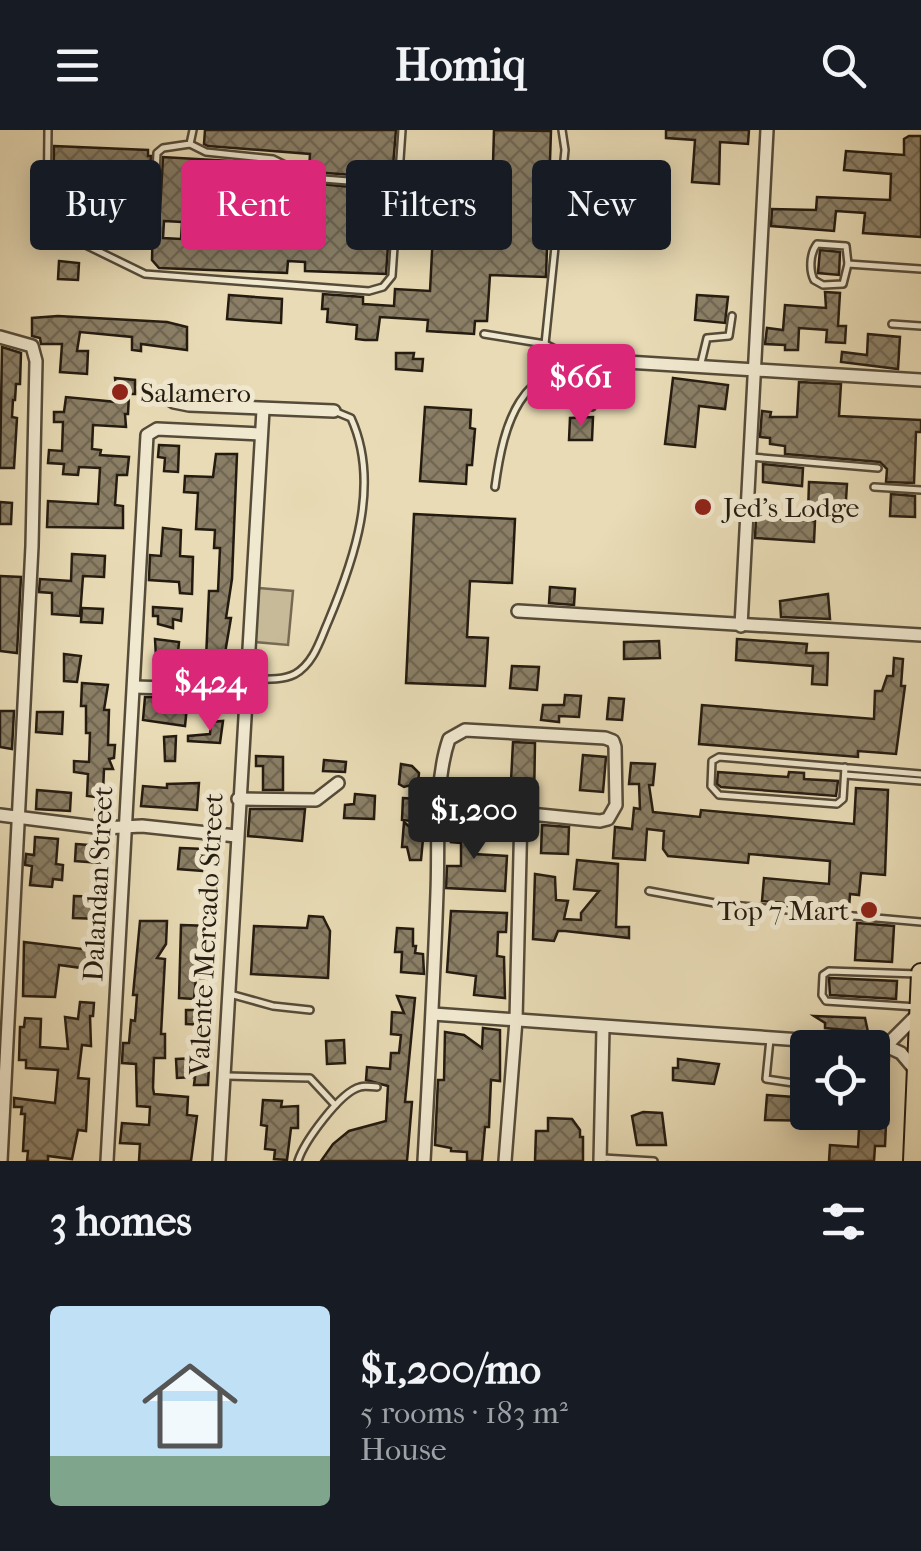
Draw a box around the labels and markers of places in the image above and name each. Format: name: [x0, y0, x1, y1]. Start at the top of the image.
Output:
pin: $661: [522, 344, 640, 429]
place label: Salamero: [140, 376, 251, 409]
marker: Salamero: [109, 381, 131, 403]
place label: Jed's Lodge: [721, 491, 860, 524]
marker: Jed's Lodge: [692, 496, 714, 518]
pin: $424: [151, 649, 269, 734]
pin: $1,200: [393, 777, 555, 862]
place label: Top 7 Mart: [717, 894, 849, 927]
marker: Top 7 Mart: [858, 899, 880, 921]

